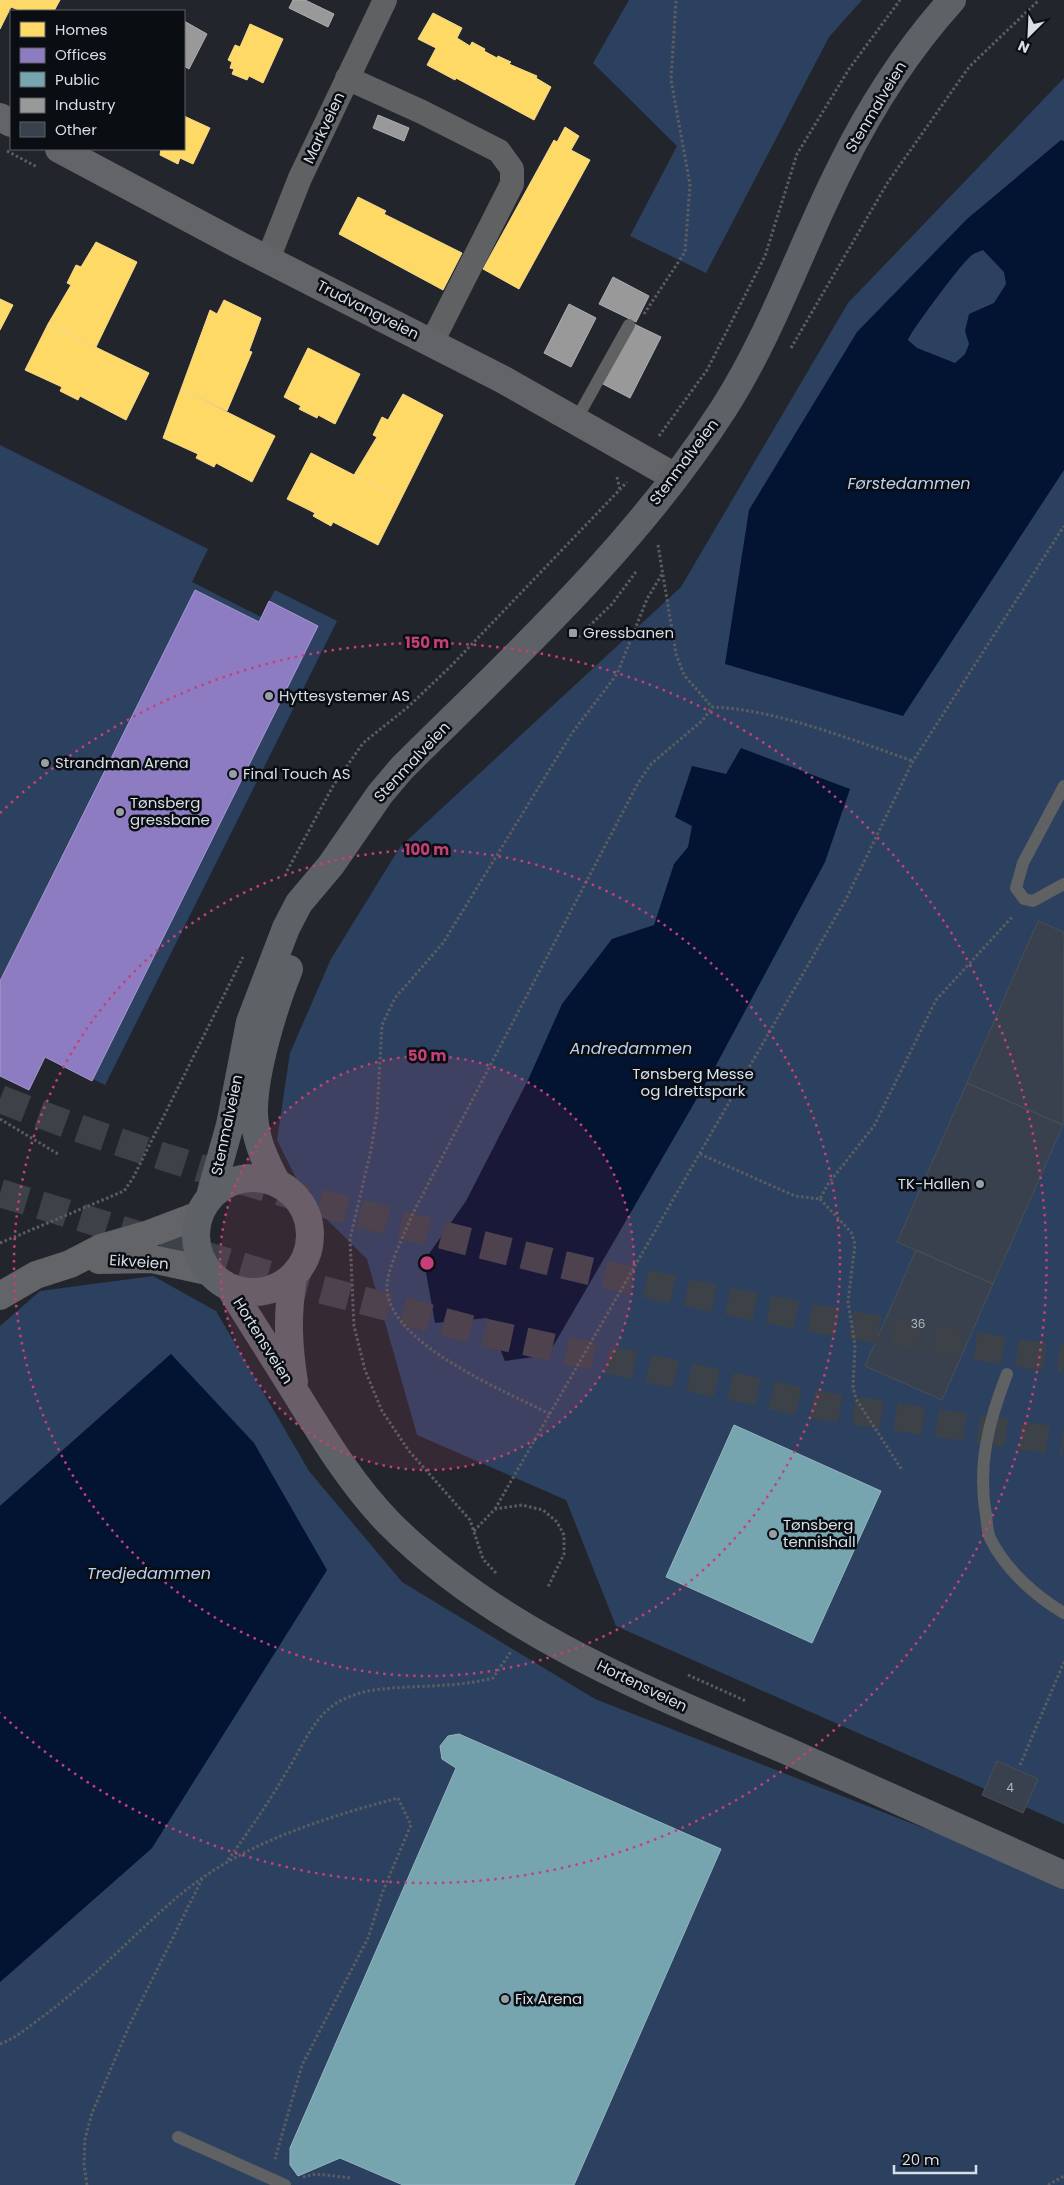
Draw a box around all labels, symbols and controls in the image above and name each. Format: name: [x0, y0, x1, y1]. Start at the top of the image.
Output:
legend: [10, 10, 185, 150]
north arrow: [1004, 10, 1054, 60]
text: Homes: [55, 19, 108, 40]
text: N: [1015, 36, 1033, 58]
text: Offices: [55, 44, 107, 65]
street label: Stenmalveien: [840, 57, 911, 156]
text: Public: [55, 69, 100, 90]
street label: Markveien: [298, 89, 349, 167]
text: Industry: [55, 94, 116, 115]
text: Other: [55, 119, 97, 140]
street label: Trudvangveien: [314, 275, 423, 344]
street label: Stenmalveien: [644, 414, 723, 509]
water label: Førstedammen: [847, 472, 971, 495]
place label: Gressbanen: [583, 622, 674, 643]
marker: Gressbanen: [567, 627, 579, 639]
text: 150 m: [405, 632, 449, 653]
place label: Hyttesystemer AS: [279, 685, 410, 706]
marker: Hyttesystemer AS: [263, 690, 275, 702]
street label: Stenmalveien: [369, 717, 454, 806]
place label: Strandman Arena: [55, 752, 189, 773]
marker: Strandman Arena: [39, 757, 51, 769]
place label: Final Touch AS: [243, 763, 351, 784]
marker: Final Touch AS: [227, 768, 239, 780]
place label: Tønsberg gressbane: [130, 792, 210, 830]
marker: Tønsberg gressbane: [114, 806, 126, 818]
text: 100 m: [405, 839, 449, 860]
water label: Andredammen: [569, 1037, 692, 1060]
text: 50 m: [408, 1045, 446, 1066]
park label: Tønsberg Messe og Idrettspark: [632, 1063, 754, 1101]
street label: Stenmalveien: [206, 1072, 247, 1177]
place label: TK-Hallen: [898, 1173, 970, 1194]
marker: TK-Hallen: [974, 1178, 986, 1190]
street label: Eikveien: [109, 1249, 169, 1274]
centre of rings: [418, 1254, 436, 1272]
street label: Hortensveien: [229, 1294, 298, 1388]
house number: 36: [911, 1315, 925, 1332]
place label: Tønsberg tennishall: [783, 1514, 856, 1552]
marker: Tønsberg tennishall: [767, 1528, 779, 1540]
water label: Tredjedammen: [87, 1562, 211, 1585]
street label: Hortensveien: [594, 1655, 691, 1716]
house number: 4: [1006, 1779, 1014, 1796]
place label: Fix Arena: [515, 1988, 582, 2009]
marker: Fix Arena: [499, 1993, 511, 2005]
scale bar: [894, 2142, 976, 2174]
text: 20 m: [902, 2149, 940, 2170]

